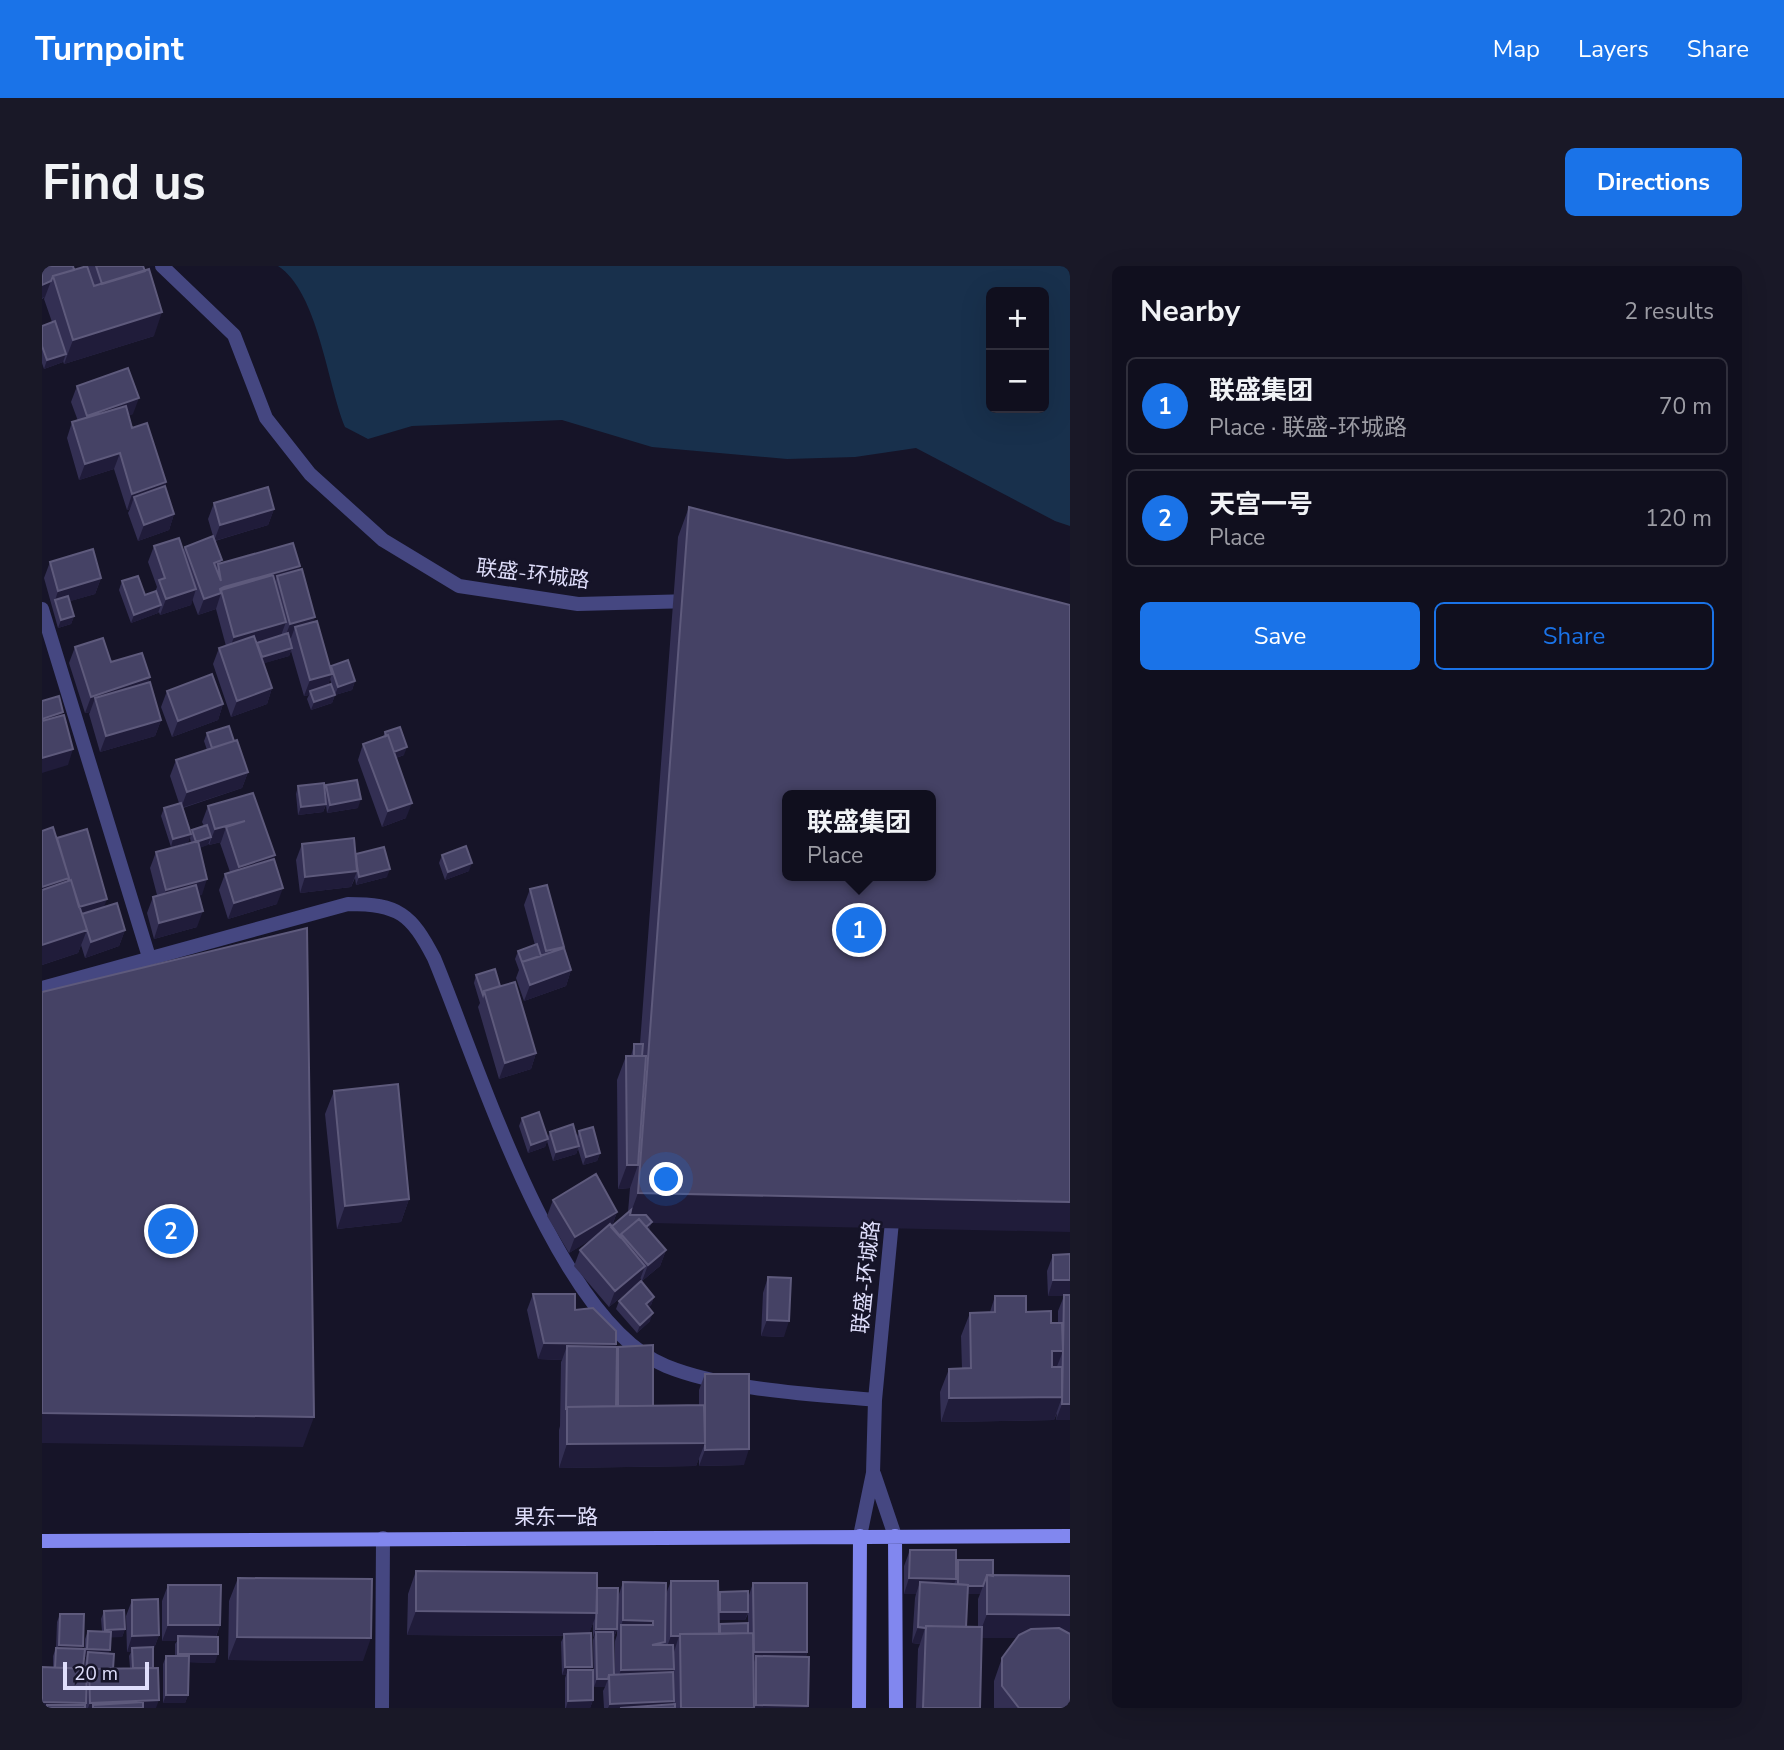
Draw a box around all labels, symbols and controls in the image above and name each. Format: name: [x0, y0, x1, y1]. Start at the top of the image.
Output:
text: Turnpoint: [35, 27, 184, 72]
text: Map: [1493, 33, 1540, 65]
text: Layers: [1578, 33, 1649, 65]
text: Share: [1687, 33, 1749, 65]
button: Directions: [1565, 148, 1742, 216]
text: Find us: [42, 149, 206, 216]
map controls: [986, 287, 1049, 413]
button: +: [986, 287, 1049, 350]
text: Nearby: [1140, 291, 1240, 332]
text: 2 results: [1624, 296, 1714, 327]
button: −: [986, 350, 1049, 413]
text: 联盛集团: [1209, 373, 1313, 408]
text: 1: [1158, 391, 1172, 422]
text: 70 m: [1659, 391, 1712, 422]
text: Place · 联盛-环城路: [1209, 412, 1407, 443]
text: 天宫一号: [1209, 487, 1313, 522]
text: 2: [1158, 503, 1172, 534]
text: 120 m: [1645, 503, 1712, 534]
text: Place: [1209, 522, 1265, 553]
street label: 联盛-环城路: [475, 553, 591, 595]
button: Save: [1140, 602, 1420, 670]
button: Share: [1434, 602, 1714, 670]
popup: [782, 790, 936, 881]
text: 联盛集团: [807, 805, 911, 840]
text: Place: [807, 840, 863, 871]
pin: 1: [836, 904, 882, 956]
your location: [649, 1162, 683, 1196]
pin: 2: [148, 1205, 194, 1257]
street label: 联盛-环城路: [846, 1219, 886, 1335]
street label: 果东一路: [514, 1503, 598, 1531]
scale bar: [63, 1659, 149, 1691]
text: 20 m: [74, 1661, 118, 1687]

